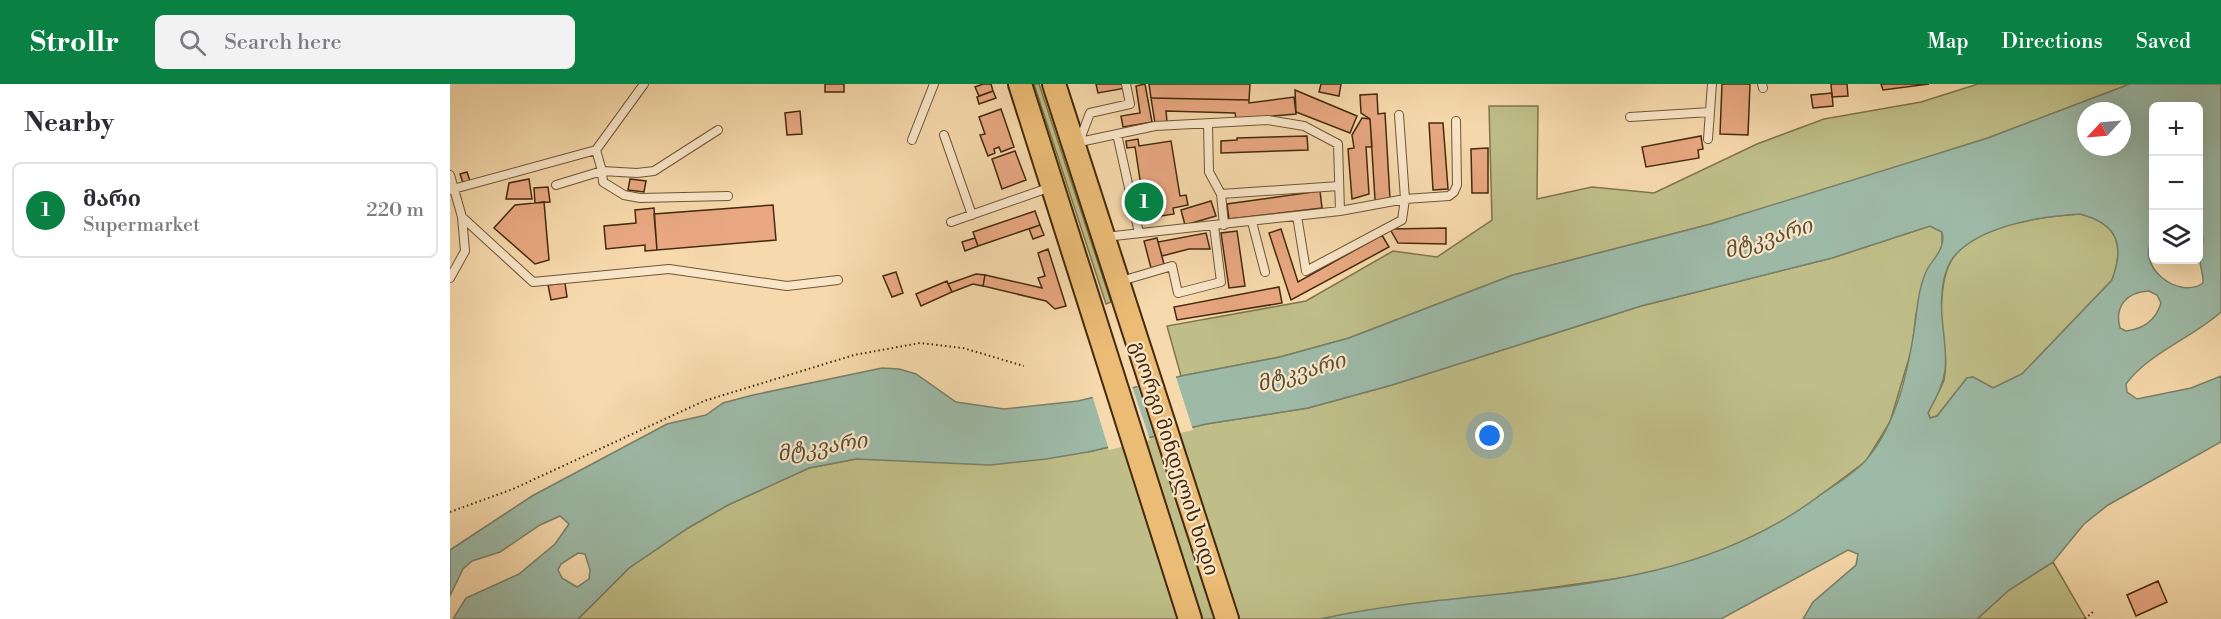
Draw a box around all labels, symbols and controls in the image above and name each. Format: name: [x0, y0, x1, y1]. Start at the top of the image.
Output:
search box: [155, 15, 575, 69]
text: Strollr: [30, 25, 119, 60]
icon: search: [176, 26, 209, 59]
text: Search here: [224, 29, 342, 56]
text: Map: [1927, 29, 1969, 55]
text: Directions: [2002, 29, 2103, 55]
text: Saved: [2136, 29, 2191, 55]
north arrow: [2077, 102, 2131, 156]
map controls: [2149, 102, 2203, 264]
button: +: [2149, 102, 2203, 156]
text: Nearby: [24, 107, 114, 139]
button: −: [2149, 156, 2203, 210]
pin: 1: [1124, 180, 1164, 224]
text: მარი: [83, 186, 141, 213]
text: 1: [41, 198, 50, 223]
text: 220 m: [366, 198, 424, 223]
button: layers: [2149, 210, 2203, 264]
text: Supermarket: [83, 213, 200, 238]
water label: მტკვარი: [1721, 213, 1817, 265]
street label: გიორგი მინდელის ხიდი: [1124, 338, 1223, 579]
water label: მტკვარი: [1254, 348, 1350, 398]
your location: [1475, 421, 1504, 450]
water label: მტკვარი: [775, 428, 870, 468]

